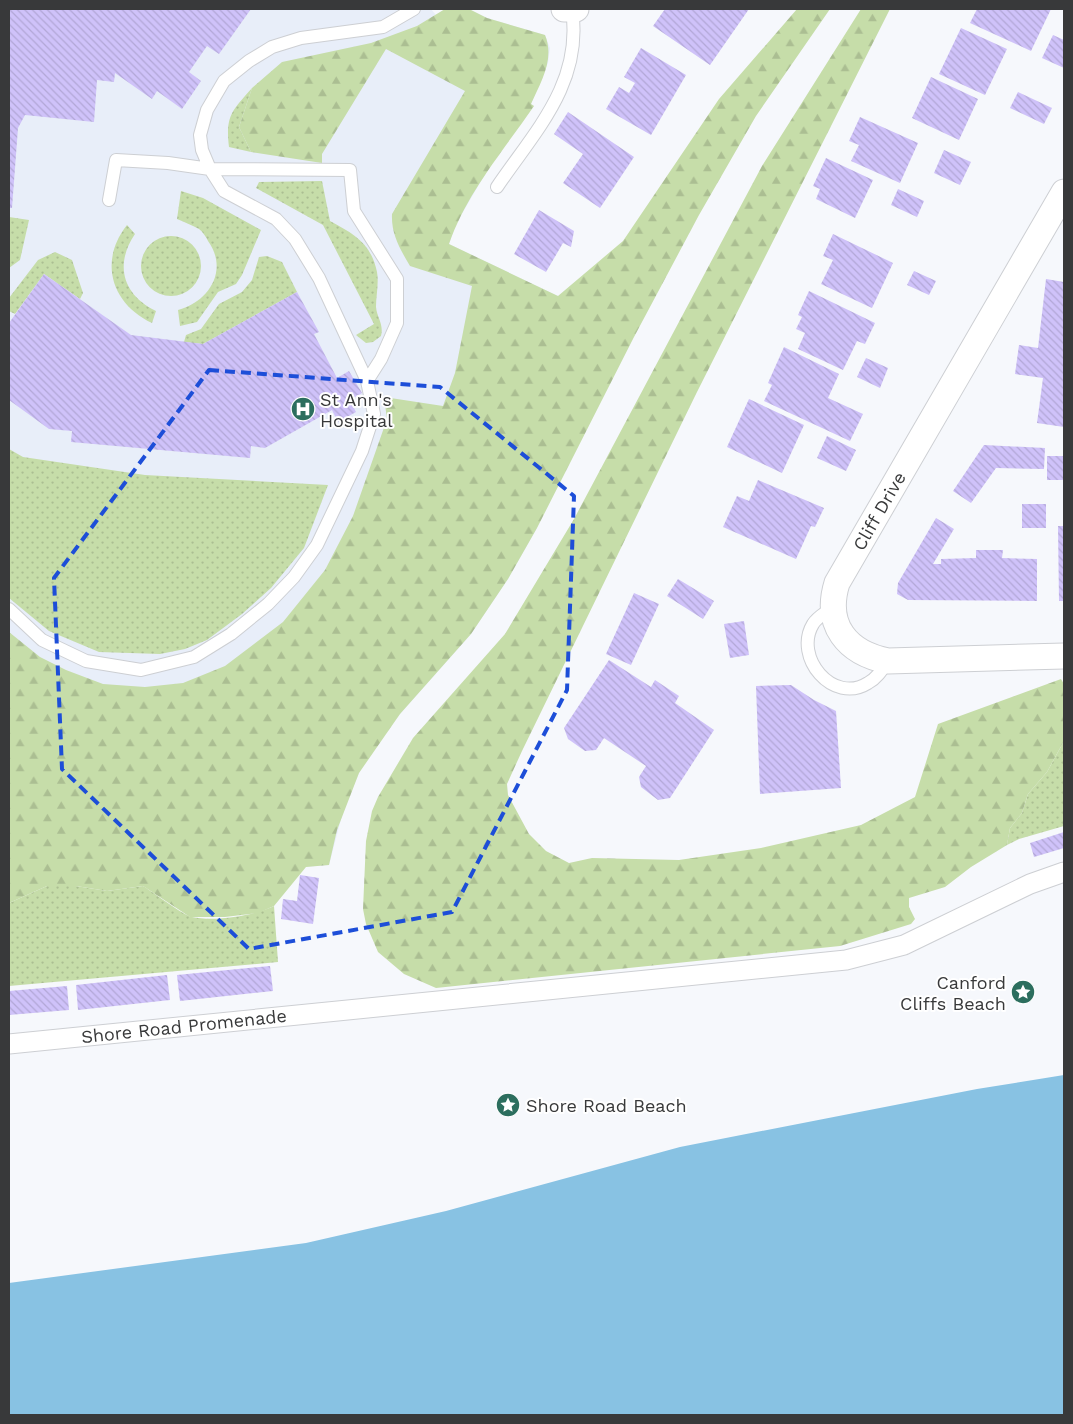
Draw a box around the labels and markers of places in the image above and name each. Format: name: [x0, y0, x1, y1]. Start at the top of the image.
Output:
place label: St Ann's Hospital: [320, 389, 393, 431]
hospital icon: St Ann's Hospital: [290, 396, 316, 422]
place label: Canford Cliffs Beach: [900, 972, 1006, 1014]
place icon: Canford Cliffs Beach: [1010, 979, 1036, 1005]
place icon: Shore Road Beach: [495, 1092, 521, 1118]
place label: Shore Road Beach: [526, 1095, 687, 1116]

